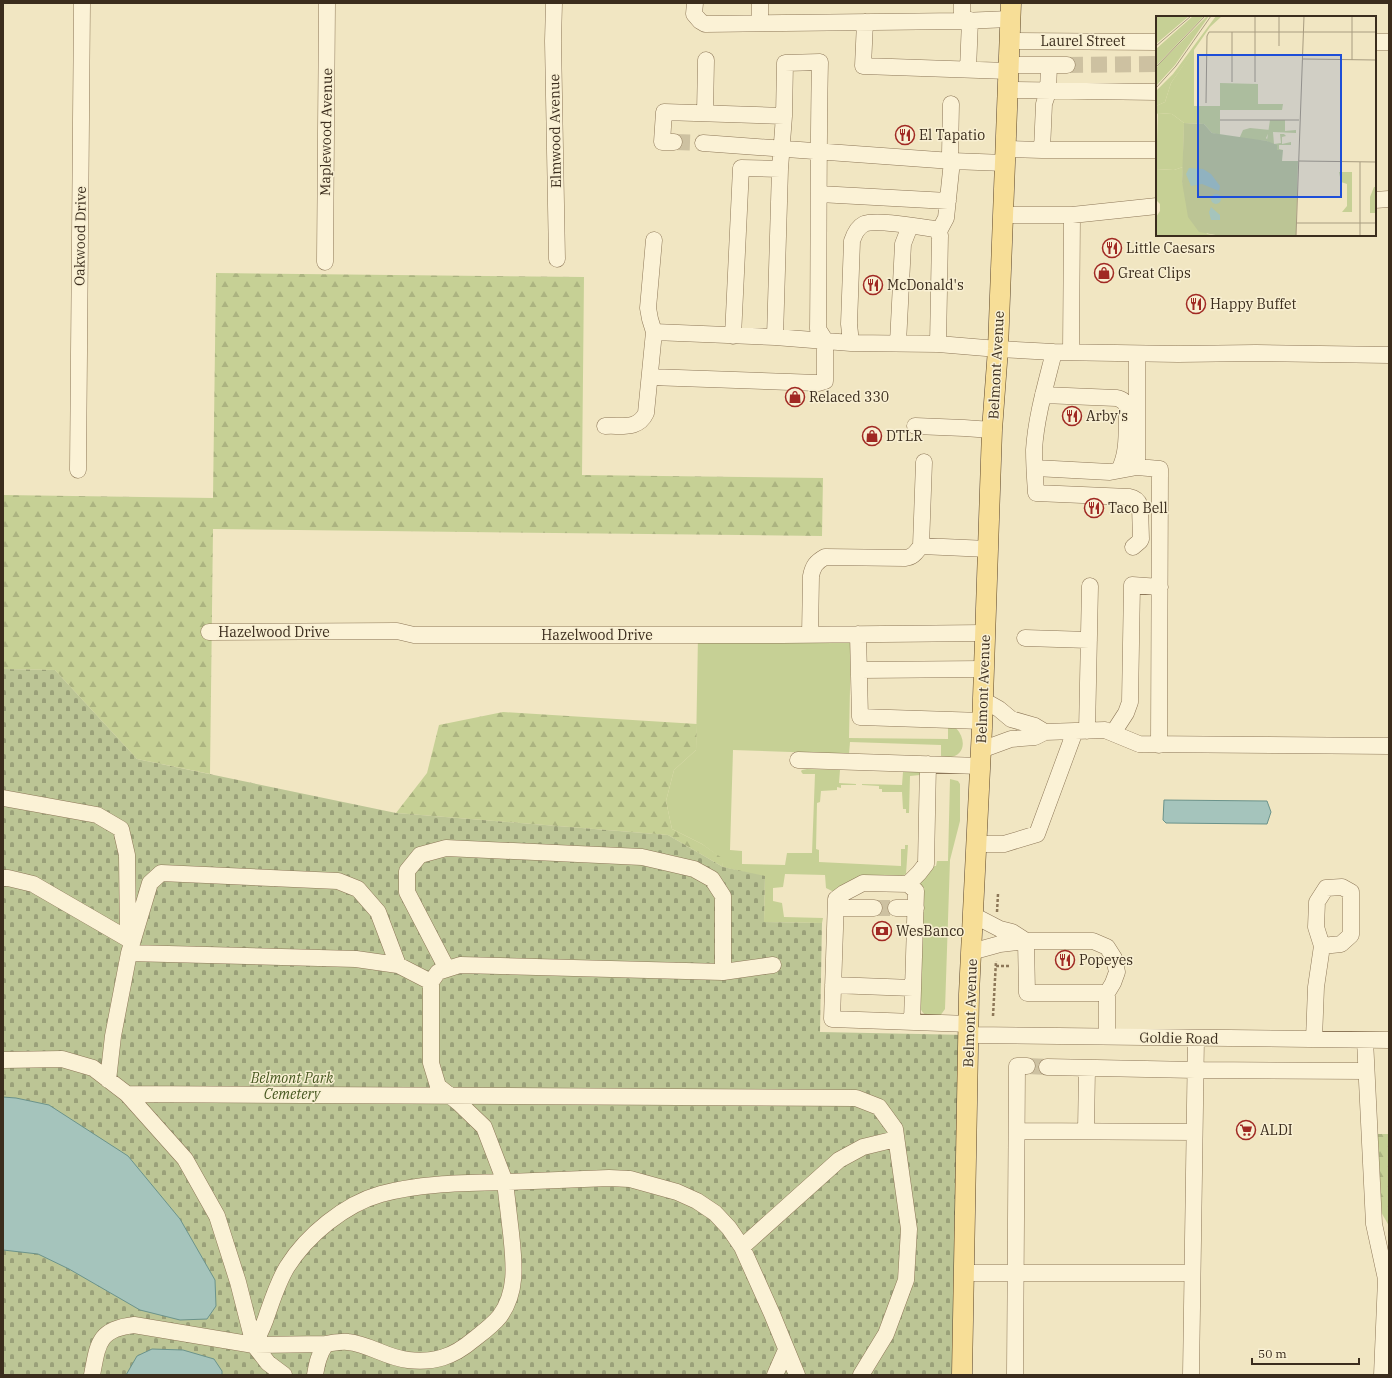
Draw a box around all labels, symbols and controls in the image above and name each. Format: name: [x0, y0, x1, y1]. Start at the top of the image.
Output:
inset map: [1156, 16, 1376, 236]
street label: Laurel Street: [1040, 32, 1126, 50]
street label: Maplewood Avenue: [316, 68, 336, 196]
street label: Elmwood Avenue: [545, 74, 565, 188]
restaurant icon: El Tapatio: [894, 124, 916, 146]
place label: El Tapatio: [919, 126, 985, 144]
street label: Oakwood Drive: [70, 186, 90, 286]
restaurant icon: Little Caesars: [1101, 237, 1123, 259]
place label: Little Caesars: [1126, 239, 1215, 257]
shop icon: Great Clips: [1093, 262, 1115, 284]
place label: Great Clips: [1118, 264, 1191, 282]
restaurant icon: McDonald's: [862, 274, 884, 296]
place label: McDonald's: [887, 276, 964, 294]
restaurant icon: Happy Buffet: [1185, 293, 1207, 315]
place label: Happy Buffet: [1210, 295, 1296, 313]
street label: Belmont Avenue: [984, 310, 1008, 420]
shop icon: Relaced 330: [784, 386, 806, 408]
place label: Relaced 330: [809, 388, 889, 406]
restaurant icon: Arby's: [1061, 405, 1083, 427]
place label: Arby's: [1086, 407, 1128, 425]
shop icon: DTLR: [861, 425, 883, 447]
place label: DTLR: [886, 427, 923, 445]
restaurant icon: Taco Bell: [1083, 497, 1105, 519]
place label: Taco Bell: [1108, 499, 1168, 517]
street label: Hazelwood Drive: [218, 623, 330, 641]
street label: Hazelwood Drive: [541, 626, 653, 644]
street label: Belmont Avenue: [972, 634, 994, 744]
bank icon: WesBanco: [871, 920, 893, 942]
place label: WesBanco: [896, 922, 964, 940]
restaurant icon: Popeyes: [1054, 949, 1076, 971]
place label: Popeyes: [1079, 951, 1133, 969]
street label: Belmont Avenue: [959, 958, 981, 1068]
street label: Goldie Road: [1139, 1028, 1219, 1048]
park label: Belmont Park Cemetery: [250, 1069, 334, 1103]
supermarket icon: ALDI: [1235, 1119, 1257, 1141]
place label: ALDI: [1260, 1121, 1293, 1139]
scale bar: [1252, 1340, 1359, 1366]
text: 50 m: [1258, 1346, 1287, 1361]

